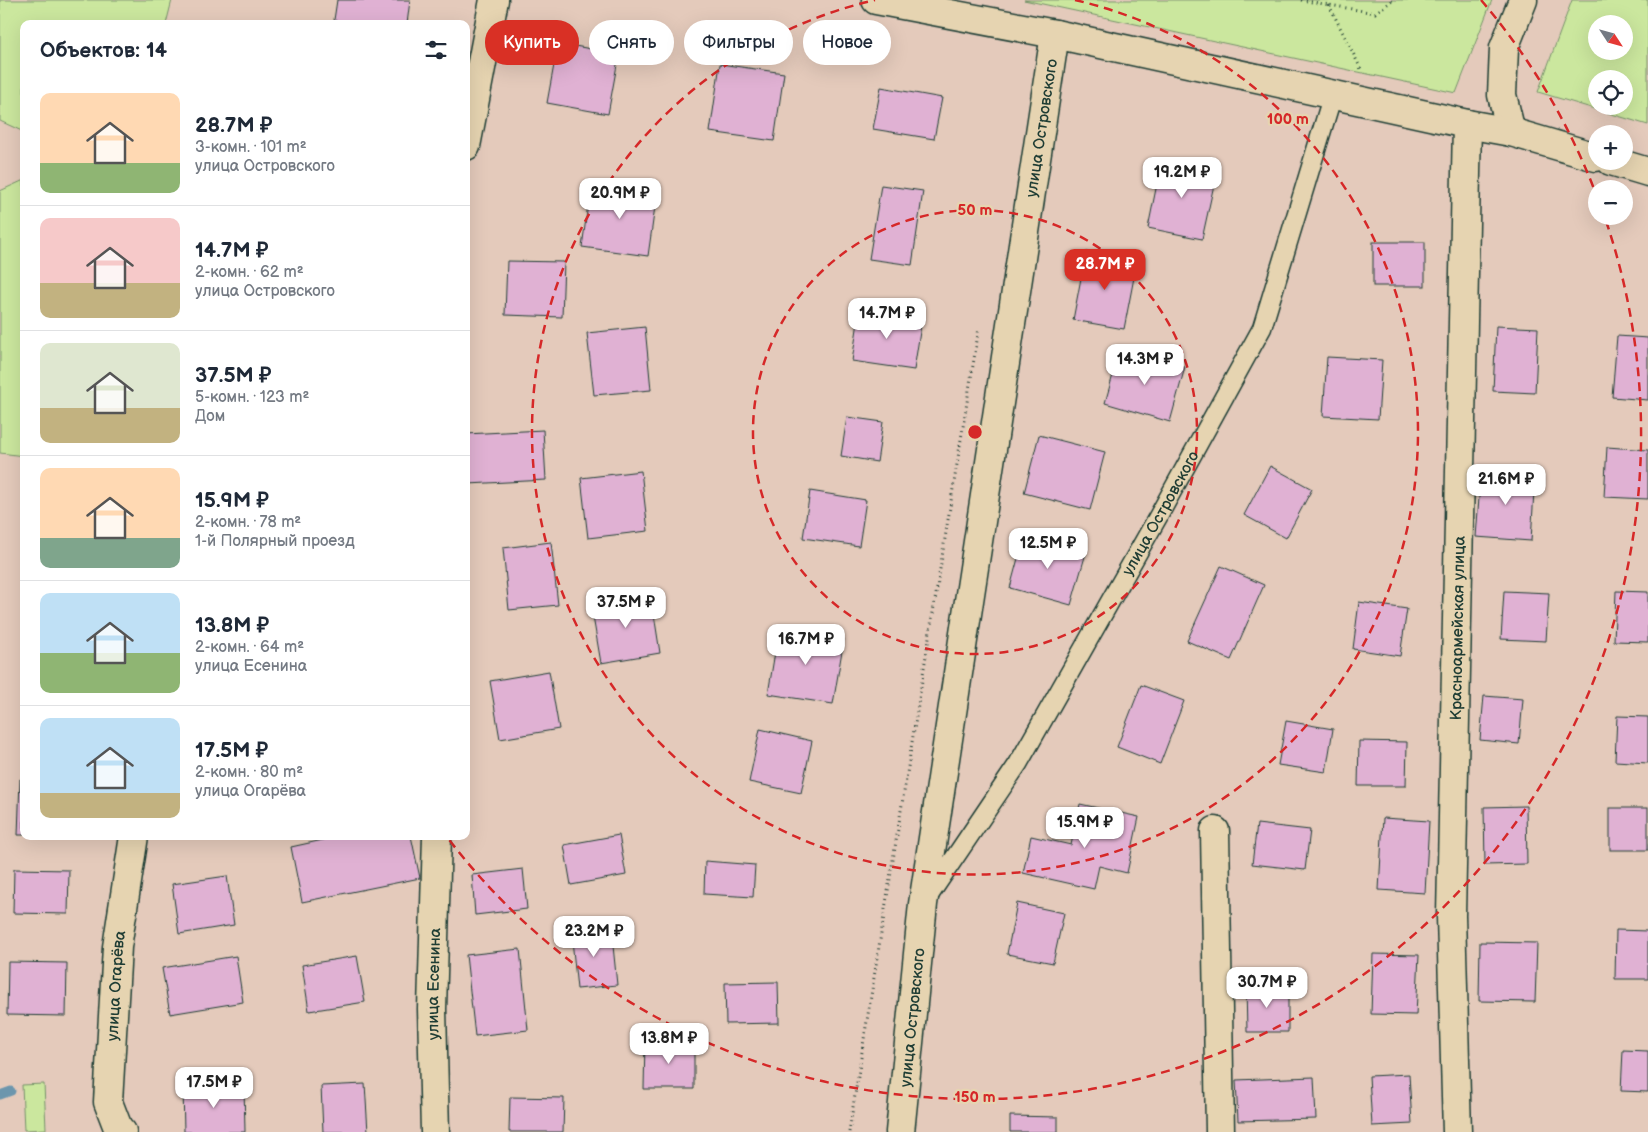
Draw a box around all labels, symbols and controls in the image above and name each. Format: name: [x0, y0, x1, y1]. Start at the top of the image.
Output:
north arrow: [1588, 15, 1632, 60]
map controls: [1588, 15, 1633, 225]
chip: Купить: [485, 20, 579, 65]
chip: Снять: [589, 20, 674, 65]
chip: Фильтры: [684, 20, 793, 65]
chip: Новое: [803, 20, 891, 65]
icon: filters: [422, 36, 450, 64]
text: Объектов: 14: [40, 38, 167, 63]
street label: улица Островского: [1022, 58, 1062, 199]
button: locate: [1588, 70, 1633, 115]
text: 100 m: [1267, 110, 1309, 129]
icon: home: [80, 113, 140, 173]
text: 28.7M ₽: [195, 113, 272, 138]
button: +: [1588, 125, 1633, 170]
text: 3-комн. · 101 m²: [195, 138, 307, 157]
pin: 19.2M ₽: [1136, 156, 1228, 199]
text: улица Островского: [195, 157, 335, 176]
text: 19.2M ₽: [1154, 163, 1210, 182]
pin: 20.9M ₽: [574, 178, 666, 220]
button: −: [1588, 180, 1633, 225]
text: 20.9M ₽: [590, 184, 650, 203]
text: 50 m: [958, 201, 993, 220]
icon: home: [80, 238, 140, 298]
text: 14.7M ₽: [195, 238, 268, 263]
pin: 28.7M ₽: [1059, 248, 1151, 291]
text: 28.7M ₽: [1076, 255, 1134, 274]
text: 2-комн. · 62 m²: [195, 263, 304, 282]
text: улица Островского: [195, 282, 335, 301]
pin: 14.7M ₽: [841, 298, 933, 340]
text: 14.7M ₽: [859, 304, 915, 323]
pin: 14.3M ₽: [1099, 344, 1191, 386]
text: 14.3M ₽: [1117, 350, 1173, 369]
icon: home: [80, 363, 140, 423]
text: 37.5M ₽: [195, 363, 272, 388]
text: 5-комн. · 123 m²: [195, 388, 309, 407]
text: Дом: [195, 407, 225, 426]
centre of rings: [966, 423, 984, 441]
street label: улица Островского: [1119, 448, 1203, 579]
pin: 21.6M ₽: [1460, 464, 1552, 506]
text: 21.6M ₽: [1478, 470, 1534, 489]
icon: home: [80, 488, 140, 548]
text: 15.9M ₽: [195, 488, 269, 513]
text: 2-комн. · 78 m²: [195, 513, 301, 532]
pin: 12.5M ₽: [1002, 528, 1094, 570]
text: 1-й Полярный проезд: [195, 532, 355, 551]
text: 12.5M ₽: [1020, 534, 1076, 553]
street label: Красноармейская улица: [1447, 535, 1470, 721]
pin: 37.5M ₽: [580, 586, 672, 629]
text: 37.5M ₽: [597, 593, 655, 612]
icon: home: [80, 613, 140, 673]
text: 13.8M ₽: [195, 613, 269, 638]
pin: 16.7M ₽: [760, 624, 852, 666]
text: 16.7M ₽: [778, 630, 834, 649]
text: 2-комн. · 64 m²: [195, 638, 304, 657]
text: улица Есенина: [195, 657, 307, 676]
icon: home: [80, 738, 140, 798]
text: 17.5M ₽: [195, 738, 268, 763]
text: 2-комн. · 80 m²: [195, 763, 303, 782]
text: улица Огарёва: [195, 782, 306, 801]
pin: 15.9M ₽: [1039, 806, 1131, 849]
text: 15.9M ₽: [1057, 813, 1113, 832]
pin: 23.2M ₽: [548, 916, 640, 958]
text: 23.2M ₽: [564, 922, 624, 941]
street label: улица Есенина: [424, 927, 445, 1040]
street label: улица Огарёва: [104, 929, 130, 1042]
street label: улица Островского: [897, 947, 930, 1088]
pin: 30.7M ₽: [1221, 966, 1313, 1009]
text: 30.7M ₽: [1237, 973, 1297, 992]
pin: 13.8M ₽: [623, 1022, 715, 1065]
text: 13.8M ₽: [641, 1029, 697, 1048]
pin: 17.5M ₽: [168, 1066, 260, 1109]
text: 17.5M ₽: [186, 1073, 242, 1092]
text: 150 m: [954, 1088, 996, 1107]

